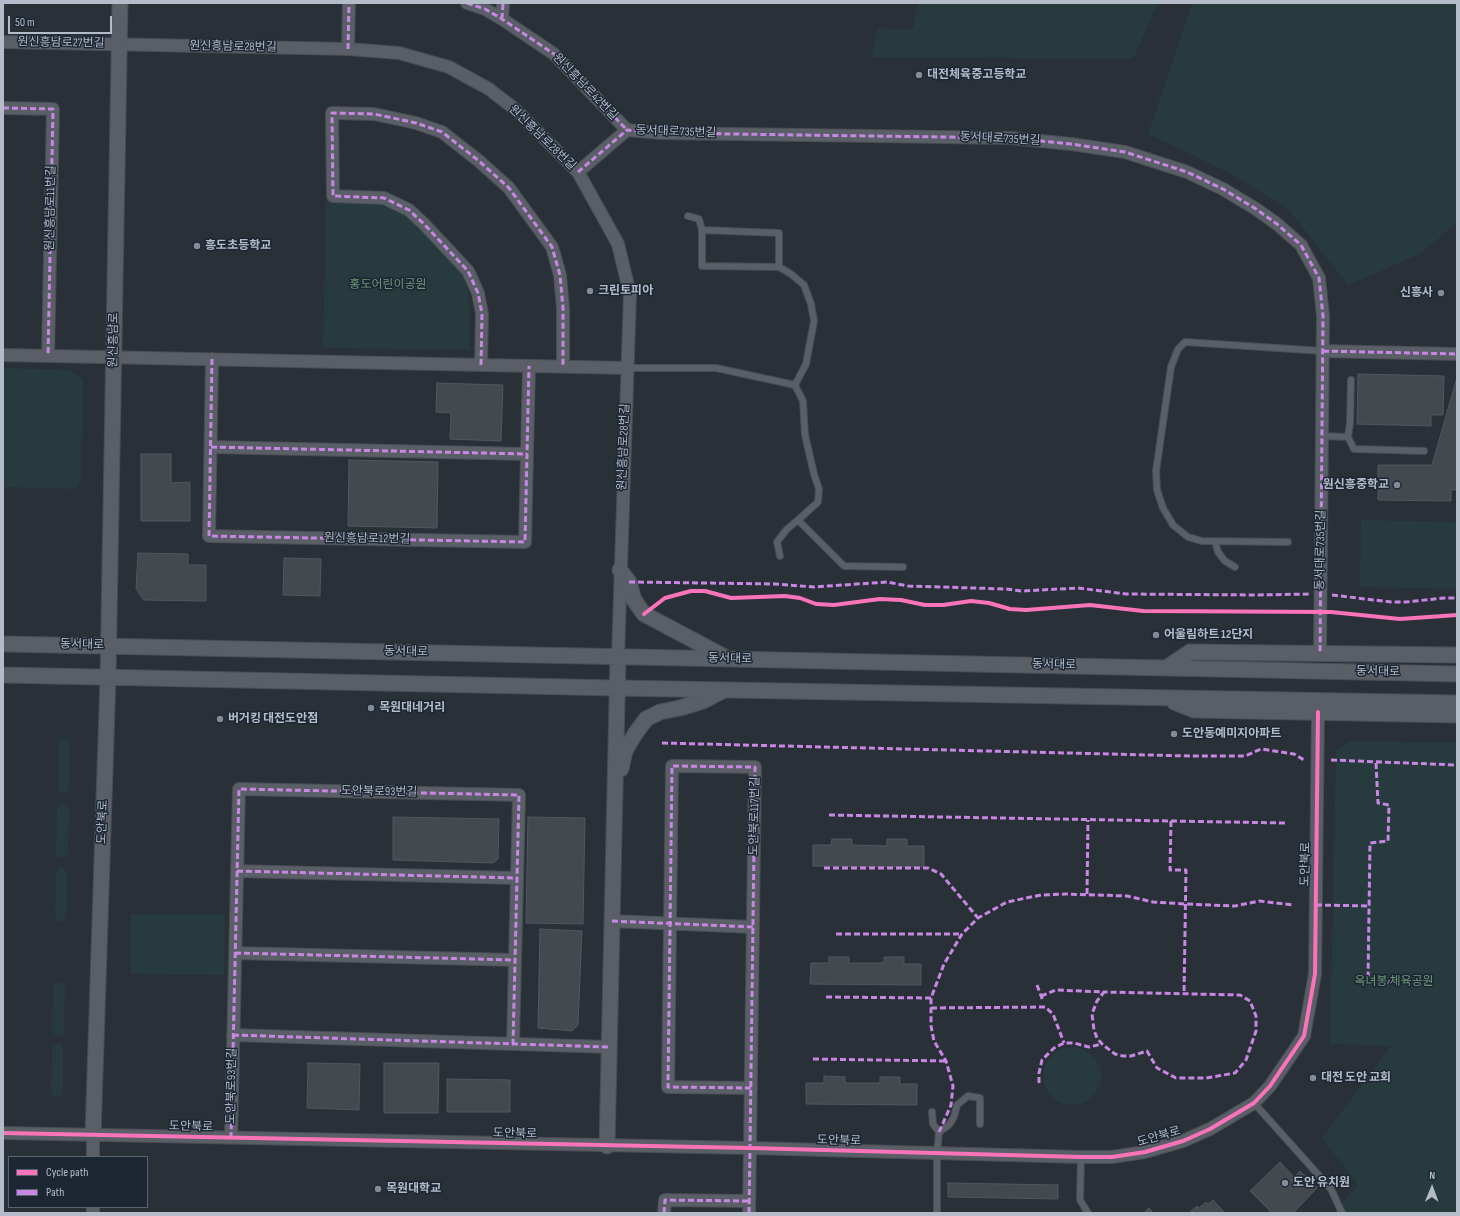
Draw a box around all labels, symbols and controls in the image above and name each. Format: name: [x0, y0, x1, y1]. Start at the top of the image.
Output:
scale bar: [10, 8, 114, 34]
text: 50 m: [15, 15, 35, 30]
street label: 원신흥남로27번길: [17, 35, 105, 51]
street label: 원신흥남로28번길: [189, 39, 277, 55]
street label: 원신흥남로42번길: [549, 51, 621, 123]
place label: 대전체육중고등학교: [927, 68, 1026, 82]
marker: 대전체육중고등학교: [914, 70, 924, 80]
street label: 원신흥남로28번길: [506, 102, 578, 174]
street label: 동서대로735번길: [635, 123, 717, 141]
street label: 동서대로735번길: [959, 130, 1041, 148]
street label: 원신흥남로11번길: [43, 165, 59, 251]
place label: 흥도초등학교: [205, 239, 271, 253]
marker: 흥도초등학교: [192, 241, 202, 251]
park label: 홍도어린이공원: [349, 278, 427, 292]
place label: 크린토피아: [598, 284, 653, 298]
marker: 크린토피아: [585, 286, 595, 296]
place label: 신흥사: [1400, 286, 1433, 300]
marker: 신흥사: [1436, 288, 1446, 298]
street label: 원신흥남로: [106, 312, 122, 368]
street label: 원신흥남로28번길: [615, 403, 633, 491]
place label: 원신흥중학교: [1323, 478, 1389, 492]
marker: 원신흥중학교: [1392, 480, 1402, 490]
street label: 동서대로735번길: [1313, 509, 1329, 591]
street label: 원신흥남로12번길: [324, 531, 410, 547]
place label: 어울림하트 12단지: [1164, 628, 1253, 642]
marker: 어울림하트 12단지: [1151, 630, 1161, 640]
street label: 동서대로: [60, 637, 104, 653]
street label: 동서대로: [384, 644, 428, 660]
street label: 동서대로: [708, 651, 752, 667]
street label: 동서대로: [1032, 657, 1076, 673]
street label: 동서대로: [1356, 664, 1400, 680]
place label: 목원대네거리: [379, 701, 445, 715]
marker: 목원대네거리: [366, 703, 376, 713]
place label: 버거킹 대전도안점: [228, 712, 318, 726]
marker: 버거킹 대전도안점: [215, 714, 225, 724]
place label: 도안동예미지아파트: [1182, 727, 1281, 741]
marker: 도안동예미지아파트: [1169, 729, 1179, 739]
street label: 도안북로117번길: [747, 776, 763, 856]
street label: 도안북로93번길: [341, 784, 417, 800]
street label: 도안북로: [95, 800, 111, 844]
street label: 도안북로: [1298, 842, 1314, 886]
park label: 옥녀봉 체육공원: [1354, 975, 1434, 989]
street label: 도안북로93번길: [224, 1048, 240, 1124]
place label: 대전 도안 교회: [1321, 1071, 1391, 1085]
marker: 대전 도안 교회: [1308, 1073, 1318, 1083]
street label: 도안북로: [169, 1119, 213, 1135]
street label: 도안북로: [1136, 1124, 1182, 1150]
street label: 도안북로: [493, 1126, 537, 1142]
street label: 도안북로: [817, 1133, 861, 1149]
legend: [8, 1156, 148, 1208]
text: Cycle path: [46, 1165, 88, 1180]
north arrow: [1412, 1168, 1452, 1208]
text: N: [1429, 1169, 1435, 1182]
place label: 도안 유치원: [1293, 1176, 1350, 1190]
marker: 도안 유치원: [1280, 1178, 1290, 1188]
place label: 목원대학교: [386, 1182, 441, 1196]
marker: 목원대학교: [373, 1184, 383, 1194]
text: Path: [46, 1185, 64, 1200]

